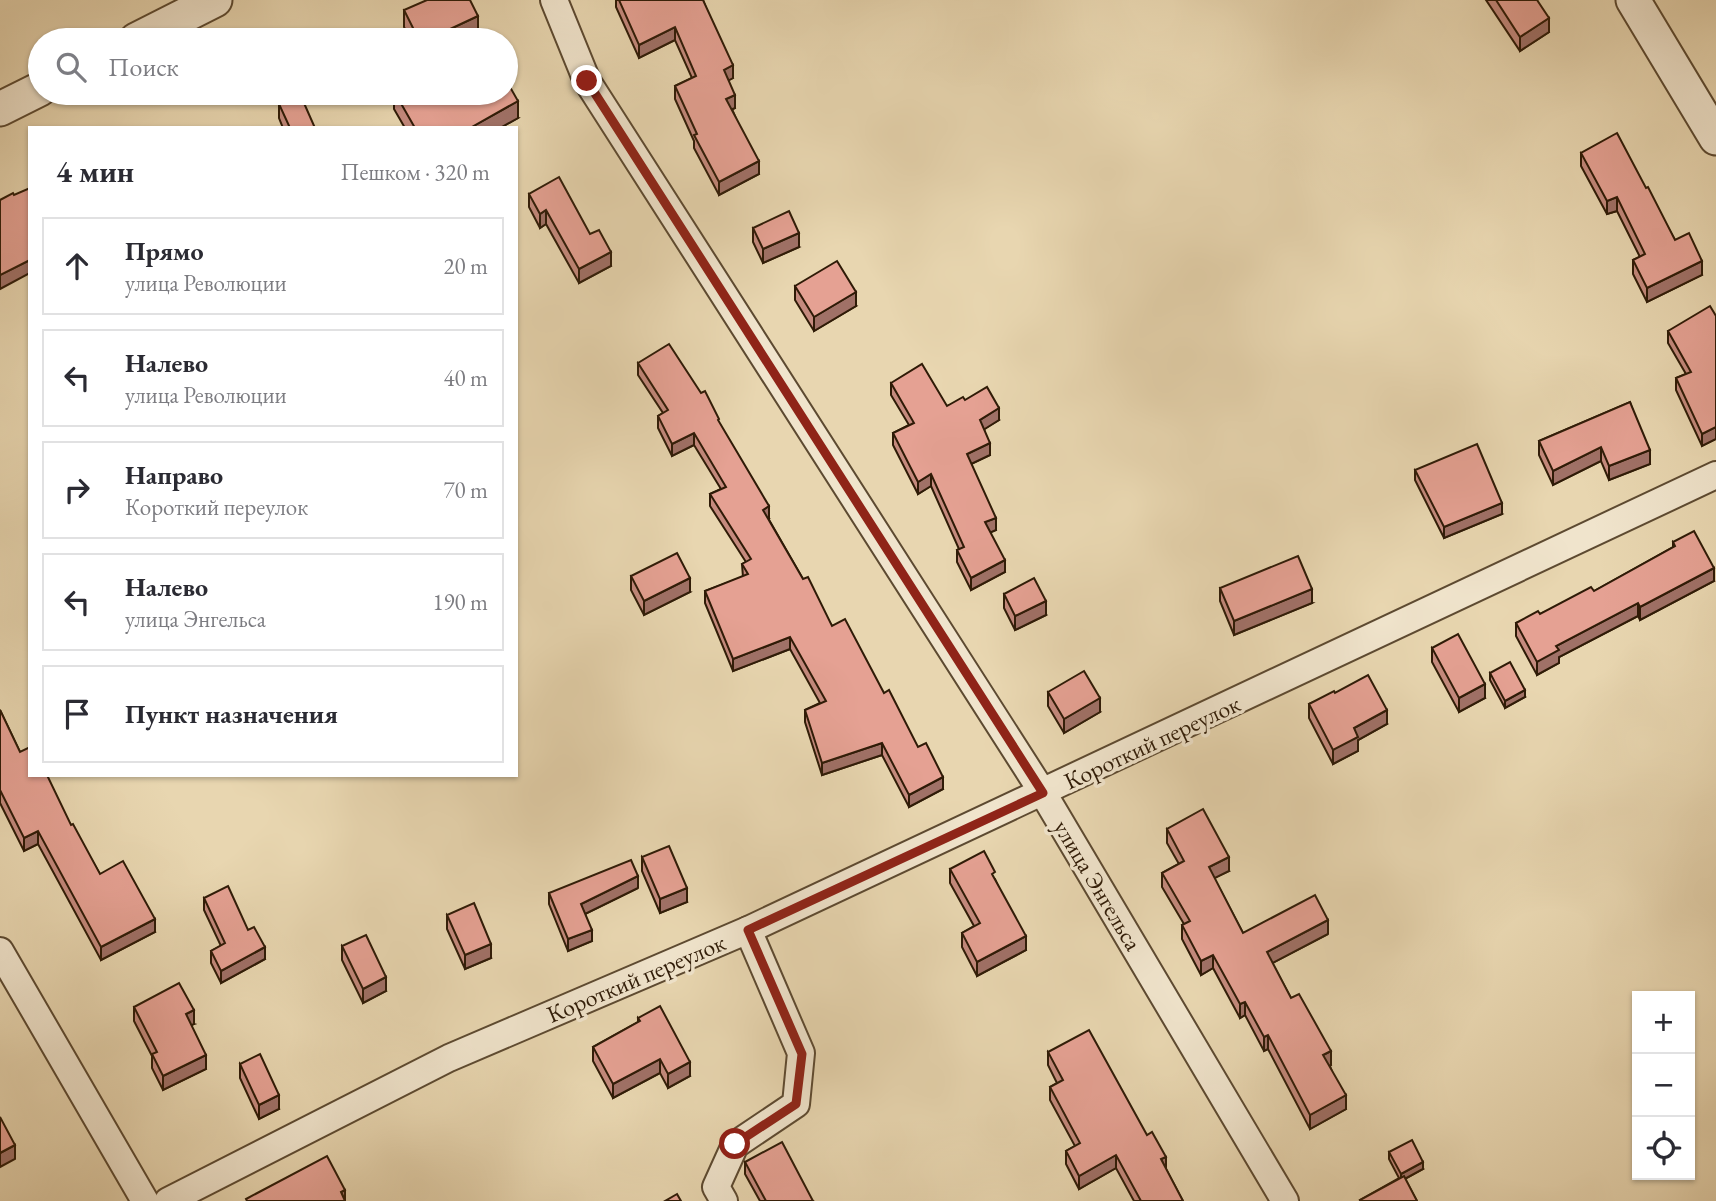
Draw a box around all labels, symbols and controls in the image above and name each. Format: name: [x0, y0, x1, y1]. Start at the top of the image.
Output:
search box: [28, 28, 518, 105]
icon: search: [52, 48, 90, 86]
text: Поиск: [108, 50, 179, 84]
route end: [571, 65, 602, 96]
text: 4 мин: [56, 152, 134, 191]
text: Пешком · 320 m: [341, 157, 490, 187]
text: Прямо: [125, 234, 204, 268]
icon: ahead: [58, 247, 96, 285]
text: 20 m: [443, 251, 488, 281]
text: улица Революции: [125, 268, 287, 298]
text: Налево: [125, 346, 208, 380]
icon: left: [58, 359, 96, 397]
text: 40 m: [443, 363, 488, 393]
text: улица Революции: [125, 380, 287, 410]
text: Направо: [125, 458, 223, 492]
icon: right: [58, 471, 96, 509]
text: 70 m: [443, 475, 488, 505]
text: Короткий переулок: [125, 492, 308, 522]
text: Налево: [125, 570, 208, 604]
icon: left: [58, 583, 96, 621]
text: 190 m: [432, 587, 488, 617]
text: улица Энгельса: [125, 604, 266, 634]
street label: Короткий переулок: [1059, 687, 1246, 796]
icon: arrive: [58, 695, 96, 733]
text: Пункт назначения: [125, 697, 338, 731]
street label: улица Энгельса: [1047, 814, 1149, 956]
street label: Короткий переулок: [542, 926, 730, 1030]
map controls: [1632, 991, 1695, 1180]
button: +: [1632, 991, 1695, 1054]
button: −: [1632, 1054, 1695, 1117]
button: locate: [1632, 1117, 1695, 1180]
route start: [719, 1128, 750, 1159]

